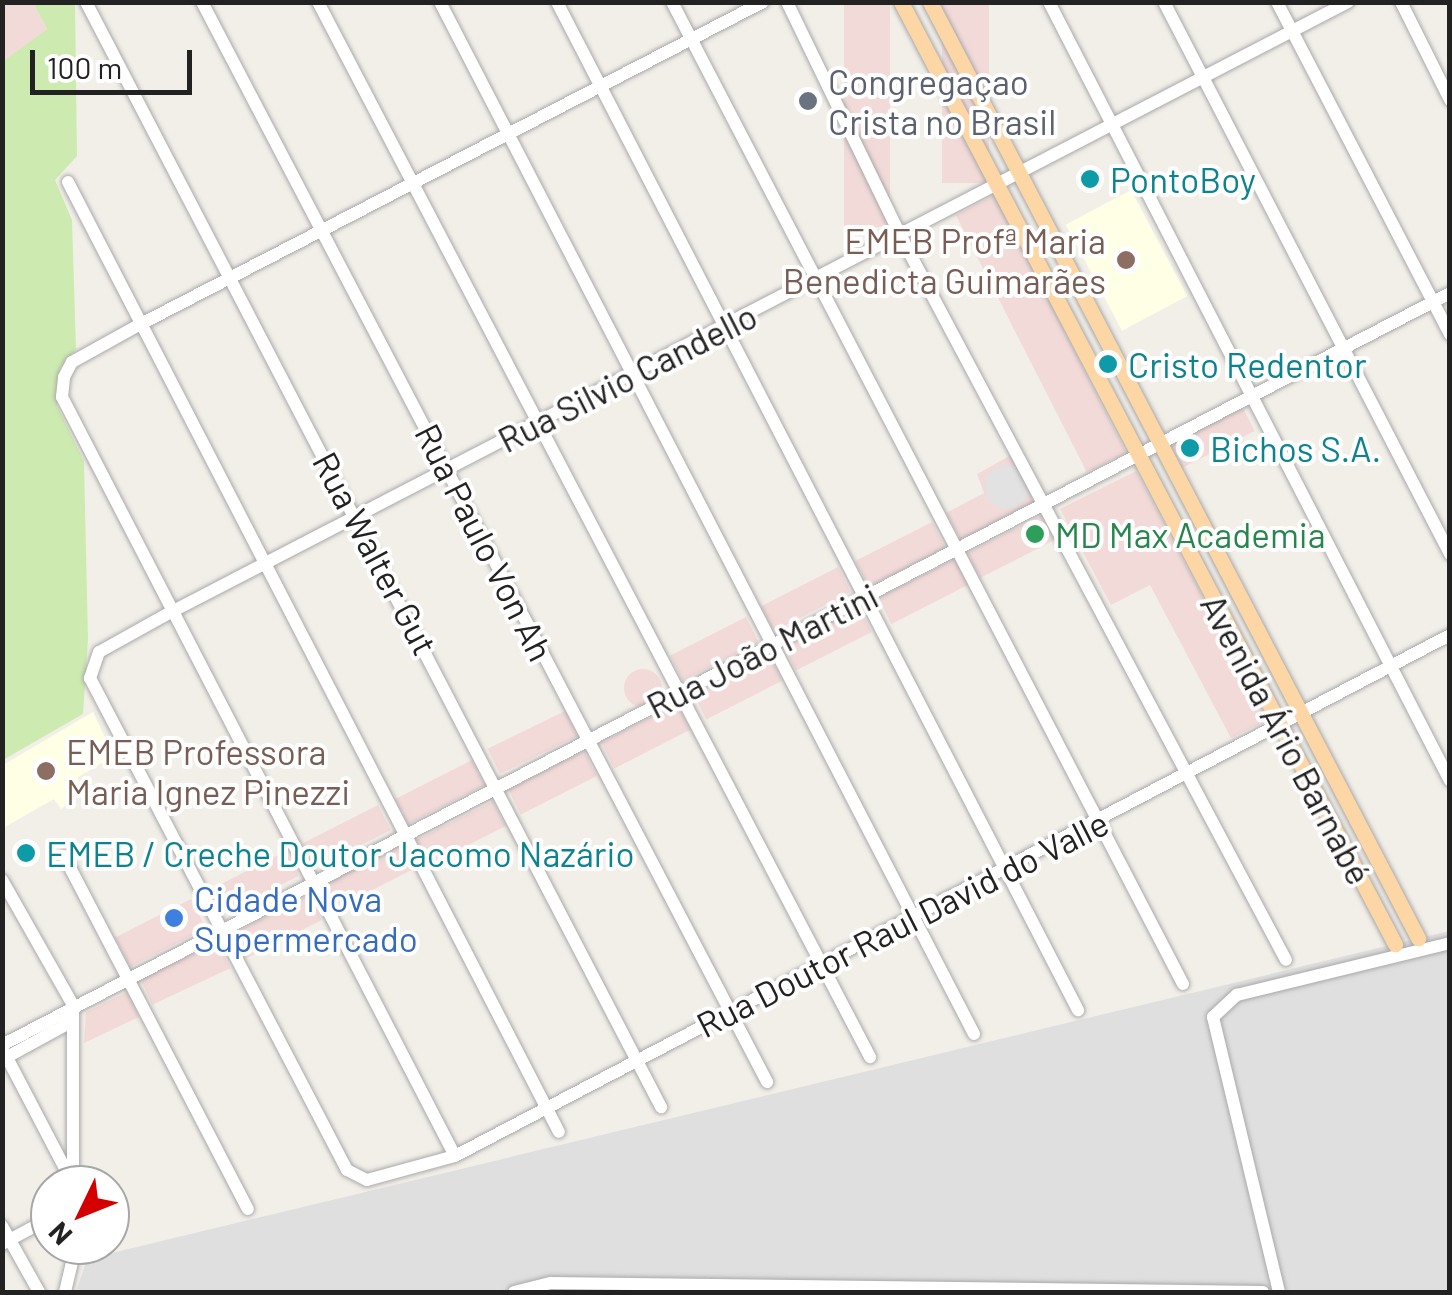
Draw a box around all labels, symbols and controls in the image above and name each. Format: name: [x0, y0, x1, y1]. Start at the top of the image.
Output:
scale bar: [35, 30, 198, 92]
text: 100 m: [47, 49, 122, 85]
place label: Congregaçao Crista no Brasil: [828, 60, 1056, 142]
marker: Congregaçao Crista no Brasil: [797, 90, 819, 112]
place label: PontoBoy: [1110, 158, 1256, 200]
marker: PontoBoy: [1079, 168, 1101, 190]
place label: EMEB Profª Maria Benedicta Guimarães: [783, 219, 1106, 301]
marker: EMEB Profª Maria Benedicta Guimarães: [1115, 249, 1137, 271]
street label: Rua Silvio Candello: [491, 294, 763, 460]
place label: Cristo Redentor: [1128, 343, 1367, 385]
marker: Cristo Redentor: [1097, 353, 1119, 375]
street label: Rua Paulo Von Ah: [407, 416, 563, 668]
place label: Bichos S.A.: [1210, 427, 1381, 469]
marker: Bichos S.A.: [1179, 437, 1201, 459]
street label: Rua Walter Gut: [305, 444, 447, 662]
place label: MD Max Academia: [1055, 513, 1326, 555]
marker: MD Max Academia: [1024, 523, 1046, 545]
street label: Rua João Martini: [639, 574, 885, 726]
street label: Avenida Ário Barnabé: [1193, 587, 1381, 891]
place label: EMEB Professora Maria Ignez Pinezzi: [66, 730, 350, 812]
marker: EMEB Professora Maria Ignez Pinezzi: [35, 760, 57, 782]
street label: Rua Doutor Raul David do Valle: [689, 801, 1115, 1045]
place label: EMEB / Creche Doutor Jacomo Nazário: [46, 832, 634, 874]
marker: EMEB / Creche Doutor Jacomo Nazário: [15, 842, 37, 864]
place label: Cidade Nova Supermercado: [194, 877, 418, 959]
marker: Cidade Nova Supermercado: [163, 907, 185, 929]
north arrow: [30, 1165, 130, 1265]
text: N: [41, 1216, 78, 1253]

